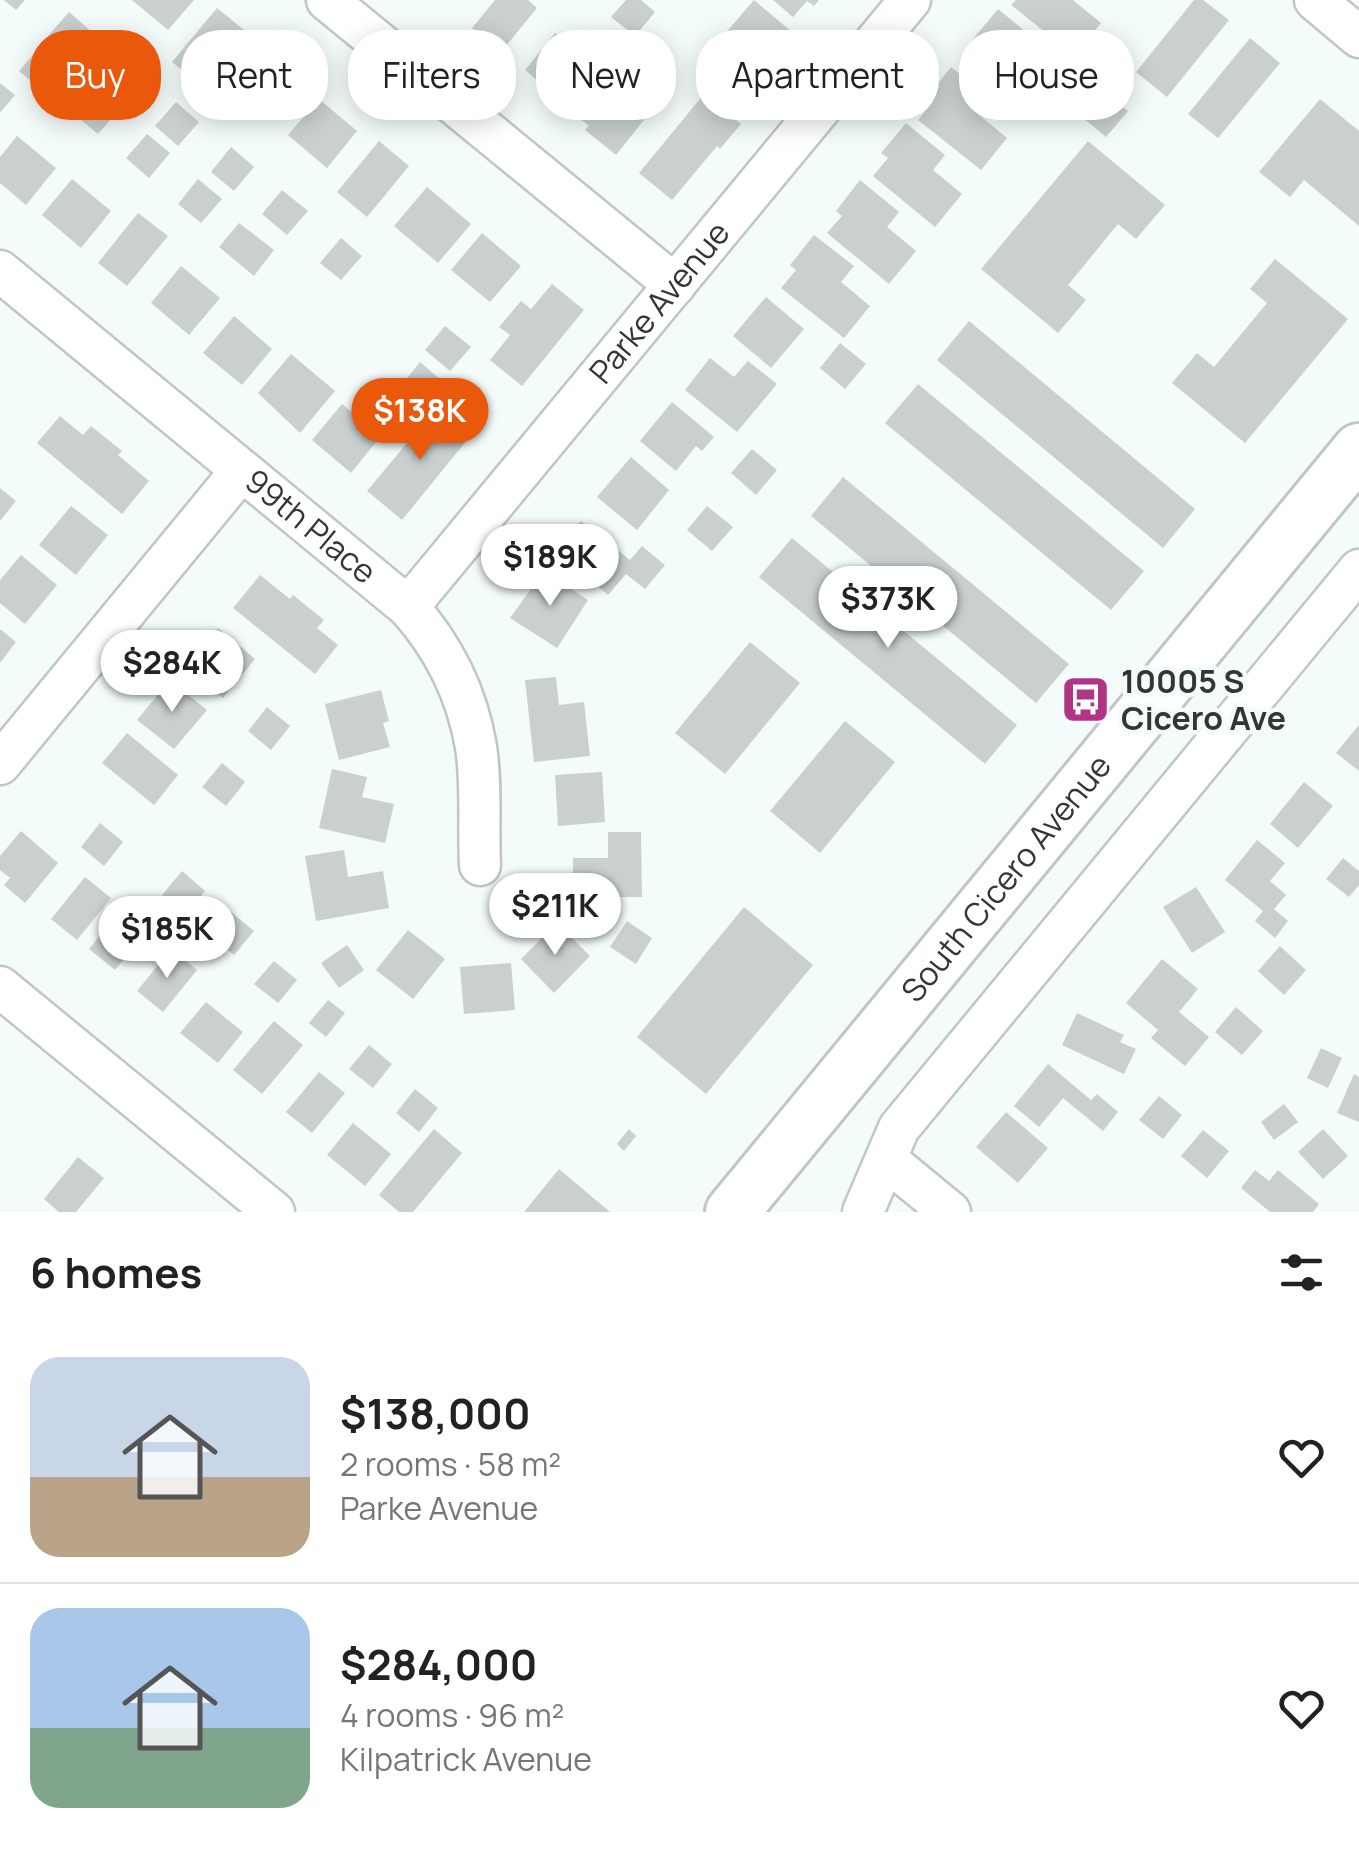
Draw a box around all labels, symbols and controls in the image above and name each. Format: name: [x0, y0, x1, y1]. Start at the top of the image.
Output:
chip: Buy: [30, 30, 161, 120]
chip: Rent: [181, 30, 328, 120]
chip: Filters: [348, 30, 516, 120]
chip: New: [536, 30, 676, 120]
chip: Apartment: [696, 30, 939, 120]
chip: House: [959, 30, 1134, 120]
street label: Parke Avenue: [579, 212, 739, 392]
pin: $138K: [350, 378, 490, 463]
text: $138K: [373, 388, 467, 432]
street label: 99th Place: [236, 458, 386, 593]
pin: $189K: [480, 524, 620, 609]
text: $189K: [503, 534, 597, 578]
pin: $373K: [818, 566, 958, 651]
text: $373K: [840, 576, 936, 620]
pin: $284K: [102, 630, 242, 715]
text: $284K: [123, 640, 221, 684]
place label: 10005 S Cicero Ave: [1121, 659, 1286, 740]
bus stop icon: 10005 S Cicero Ave: [1060, 674, 1112, 726]
street label: South Cicero Avenue: [891, 745, 1121, 1011]
pin: $211K: [485, 873, 625, 958]
text: $211K: [511, 883, 599, 927]
pin: $185K: [97, 896, 237, 981]
text: $185K: [120, 906, 214, 950]
text: 6 homes: [30, 1243, 202, 1301]
icon: filters: [1274, 1245, 1329, 1300]
text: $138,000: [340, 1384, 531, 1442]
icon: home: [110, 1397, 230, 1517]
icon: heart: [1274, 1430, 1329, 1485]
text: 2 rooms · 58 m²: [340, 1442, 561, 1486]
text: Parke Avenue: [340, 1486, 538, 1530]
text: $284,000: [340, 1635, 537, 1693]
icon: home: [110, 1648, 230, 1768]
icon: heart: [1274, 1681, 1329, 1736]
text: 4 rooms · 96 m²: [340, 1693, 564, 1737]
text: Kilpatrick Avenue: [340, 1737, 592, 1781]

